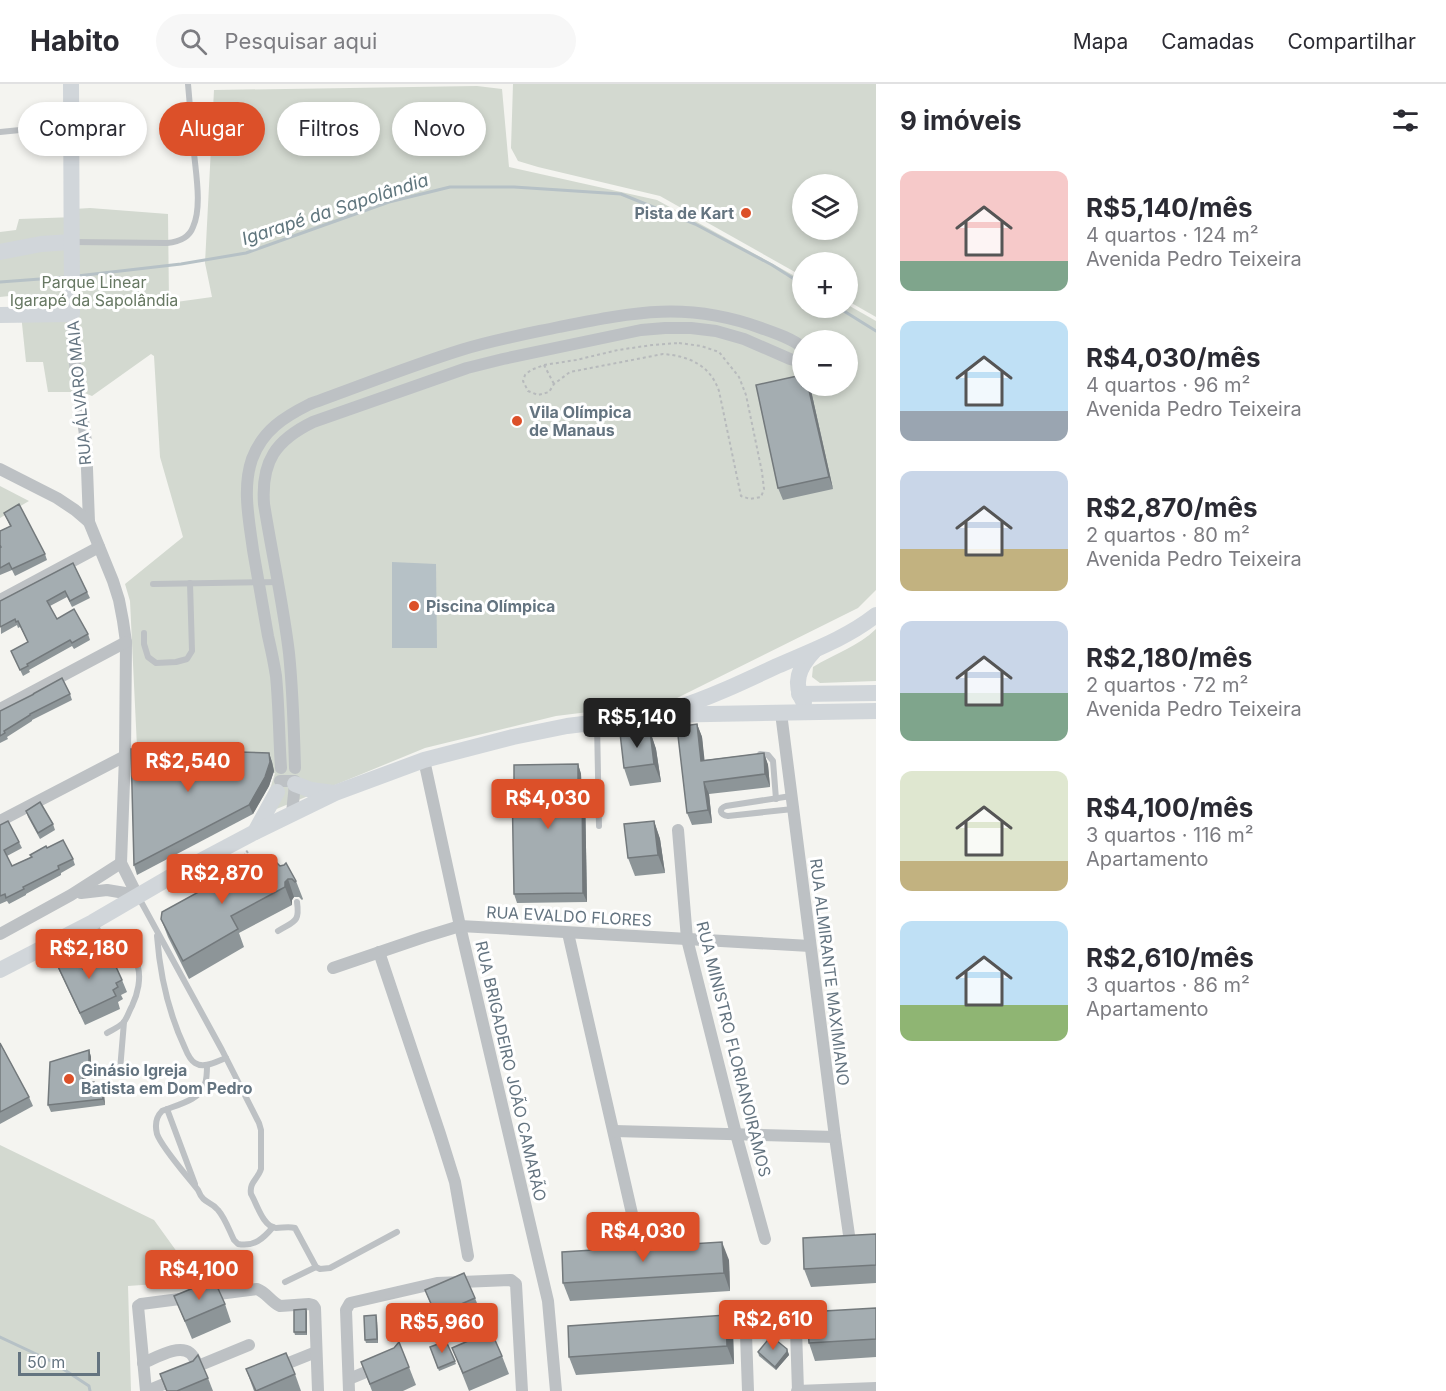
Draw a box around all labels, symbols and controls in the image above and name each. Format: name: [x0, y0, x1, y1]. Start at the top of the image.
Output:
search box: [156, 14, 576, 68]
text: Habito: [30, 24, 120, 58]
icon: search: [177, 25, 210, 58]
text: Pesquisar aqui: [225, 28, 377, 54]
text: Mapa: [1073, 29, 1128, 54]
text: Camadas: [1161, 29, 1254, 54]
text: Compartilhar: [1287, 29, 1416, 54]
chip: Comprar: [18, 102, 147, 156]
chip: Alugar: [159, 102, 265, 156]
chip: Filtros: [277, 102, 380, 156]
chip: Novo: [392, 102, 486, 156]
icon: filters: [1389, 104, 1422, 137]
text: 9 imóveis: [900, 105, 1022, 136]
water label: Igarapé da Sapolândia: [239, 169, 431, 249]
map controls: [792, 174, 858, 396]
button: layers: [792, 174, 858, 240]
text: R$5,140/mês: [1086, 192, 1253, 223]
icon: home: [948, 195, 1020, 267]
place label: Pista de Kart: [634, 203, 734, 223]
marker: Pista de Kart: [739, 206, 753, 220]
text: 4 quartos · 124 m²: [1086, 223, 1259, 247]
text: Avenida Pedro Teixeira: [1086, 247, 1302, 271]
button: +: [792, 252, 858, 318]
park label: Parque Linear Igarapé da Sapolândia: [10, 272, 178, 310]
street label: RUA ÁLVARO MAIA: [63, 320, 95, 466]
button: −: [792, 330, 858, 396]
text: R$4,030/mês: [1086, 342, 1260, 373]
icon: home: [948, 345, 1020, 417]
text: 4 quartos · 96 m²: [1086, 373, 1250, 397]
text: Avenida Pedro Teixeira: [1086, 397, 1302, 421]
place label: Vila Olímpica de Manaus: [529, 402, 632, 440]
marker: Vila Olímpica de Manaus: [510, 414, 524, 428]
text: R$2,870/mês: [1086, 492, 1257, 523]
icon: home: [948, 495, 1020, 567]
text: 2 quartos · 80 m²: [1086, 523, 1250, 547]
text: Avenida Pedro Teixeira: [1086, 547, 1302, 571]
place label: Piscina Olímpica: [426, 596, 555, 616]
marker: Piscina Olímpica: [407, 599, 421, 613]
text: R$2,180/mês: [1086, 642, 1252, 673]
icon: home: [948, 645, 1020, 717]
text: 2 quartos · 72 m²: [1086, 673, 1248, 697]
text: Avenida Pedro Teixeira: [1086, 697, 1302, 721]
pin: R$5,140: [582, 698, 692, 749]
text: R$5,140: [597, 705, 677, 729]
pin: R$2,540: [133, 742, 243, 793]
text: R$2,540: [145, 749, 231, 773]
pin: R$4,030: [493, 779, 603, 830]
text: R$4,030: [505, 786, 591, 810]
text: R$4,100/mês: [1086, 792, 1253, 823]
icon: home: [948, 795, 1020, 867]
text: 3 quartos · 116 m²: [1086, 823, 1254, 847]
text: Apartamento: [1086, 847, 1209, 871]
pin: R$2,870: [167, 854, 277, 905]
street label: RUA ALMIRANTE MAXIMIANO: [806, 857, 854, 1087]
text: R$2,870: [181, 861, 263, 885]
street label: RUA EVALDO FLORES: [486, 902, 652, 930]
street label: RUA MINISTRO FLORIANOIRAMOS: [692, 919, 776, 1179]
pin: R$2,180: [34, 929, 144, 980]
text: R$2,180: [50, 936, 128, 960]
street label: RUA BRIGADEIRO JOÃO CAMARÃO: [471, 939, 551, 1203]
text: R$2,610/mês: [1086, 942, 1254, 973]
icon: home: [948, 945, 1020, 1017]
text: 3 quartos · 86 m²: [1086, 973, 1250, 997]
text: Apartamento: [1086, 997, 1209, 1021]
place label: Ginásio Igreja Batista em Dom Pedro: [81, 1060, 253, 1098]
marker: Ginásio Igreja Batista em Dom Pedro: [62, 1072, 76, 1086]
pin: R$4,030: [588, 1212, 698, 1263]
text: R$4,030: [600, 1219, 686, 1243]
pin: R$4,100: [144, 1250, 254, 1301]
text: R$4,100: [159, 1257, 239, 1281]
pin: R$2,610: [718, 1300, 828, 1351]
pin: R$5,960: [387, 1303, 497, 1354]
text: R$2,610: [733, 1307, 813, 1331]
text: R$5,960: [400, 1310, 484, 1334]
scale bar: [18, 1349, 100, 1376]
text: 50 m: [27, 1352, 65, 1372]

